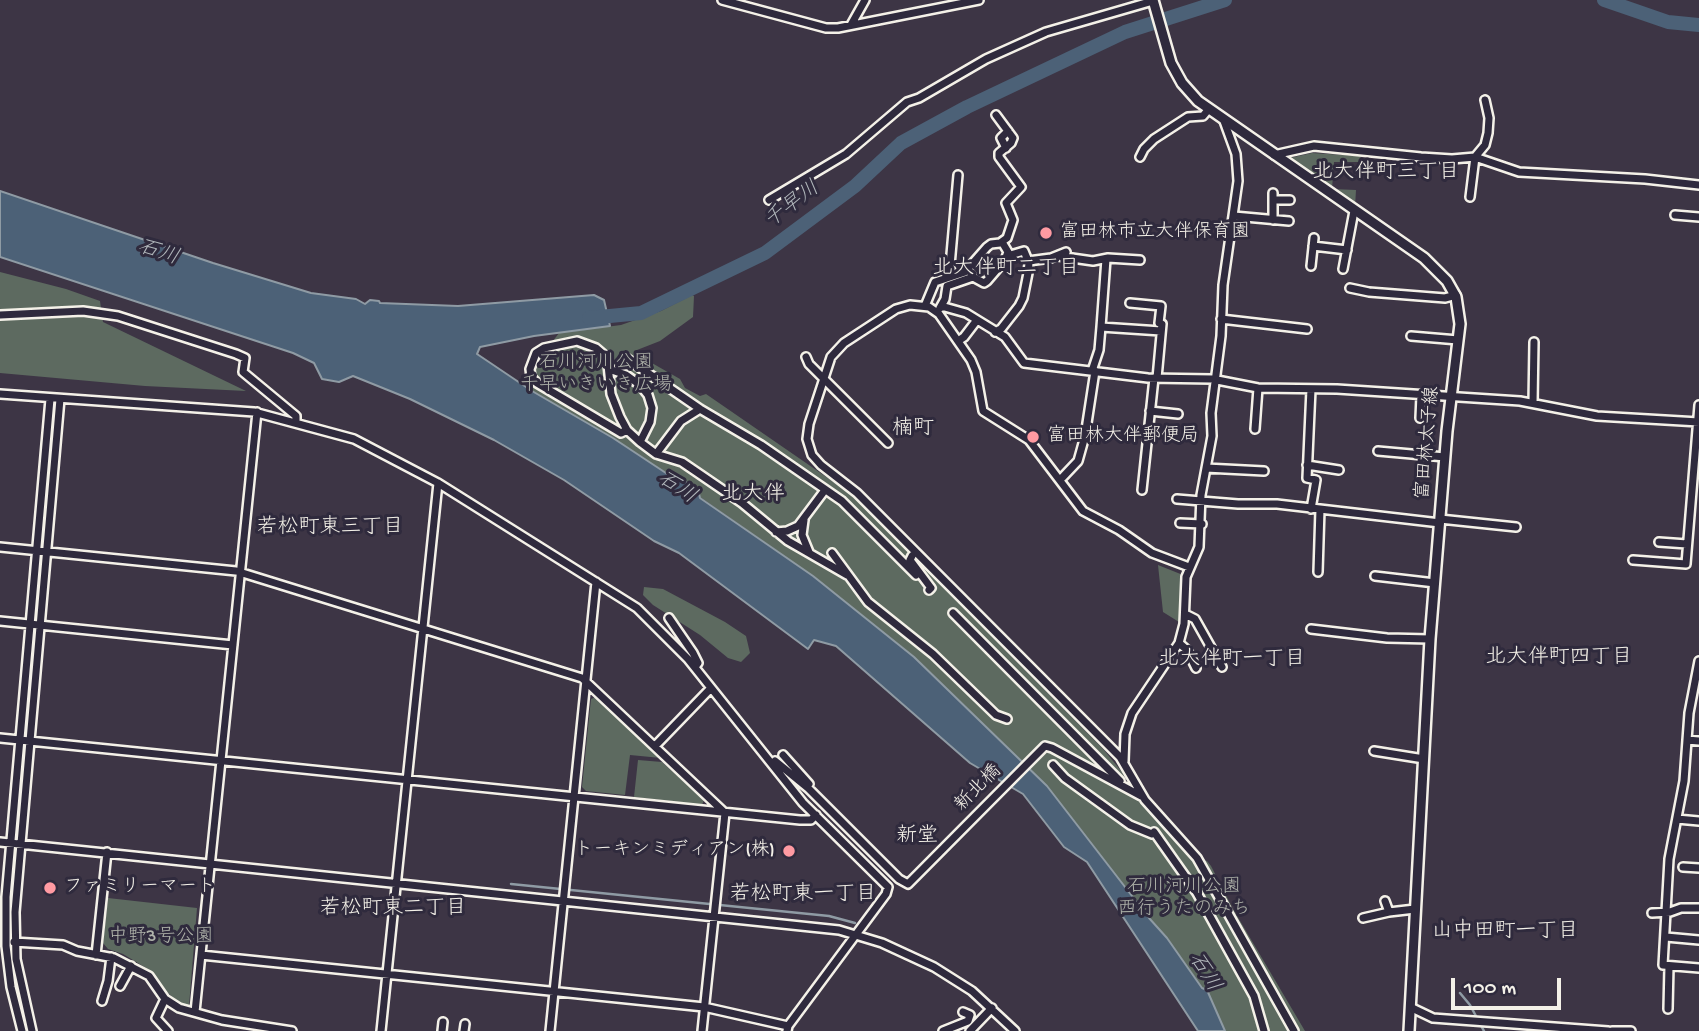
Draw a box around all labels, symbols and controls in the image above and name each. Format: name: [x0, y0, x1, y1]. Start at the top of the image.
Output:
district label: 北大伴町三丁目: [1313, 161, 1459, 187]
water label: 千早川: [760, 177, 826, 235]
place label: 富田林市立大伴保育園: [1060, 222, 1250, 244]
marker: 富田林市立大伴保育園: [1038, 225, 1054, 241]
water label: 石川: [134, 236, 182, 272]
district label: 北大伴町二丁目: [933, 257, 1079, 283]
park label: 石川河川公園 千早いきいき広場: [520, 353, 672, 397]
street label: 富田林太子線: [1413, 385, 1445, 501]
district label: 楠町: [892, 417, 934, 443]
place label: 富田林大伴郵便局: [1047, 426, 1199, 448]
marker: 富田林大伴郵便局: [1025, 429, 1041, 445]
water label: 石川: [652, 467, 700, 511]
district label: 北大伴: [722, 483, 784, 509]
district label: 若松町東三丁目: [257, 516, 403, 542]
district label: 北大伴町四丁目: [1486, 646, 1632, 672]
district label: 北大伴町一丁目: [1159, 648, 1305, 674]
street label: 新北橋: [951, 761, 1007, 817]
district label: 新堂: [896, 825, 938, 851]
place label: トーキンミディアン(株): [574, 840, 775, 862]
marker: トーキンミディアン(株): [781, 843, 797, 859]
place label: ファミリーマート: [64, 877, 216, 899]
park label: 石川河川公園 西行うたのみち: [1118, 877, 1250, 921]
marker: ファミリーマート: [42, 880, 58, 896]
district label: 若松町東一丁目: [730, 883, 876, 909]
district label: 若松町東二丁目: [320, 897, 466, 923]
district label: 山中田町一丁目: [1432, 920, 1578, 946]
park label: 中野3号公園: [109, 927, 213, 949]
water label: 石川: [1181, 949, 1225, 997]
scale bar: [1454, 964, 1564, 1008]
text: 100 m: [1464, 977, 1516, 1002]

